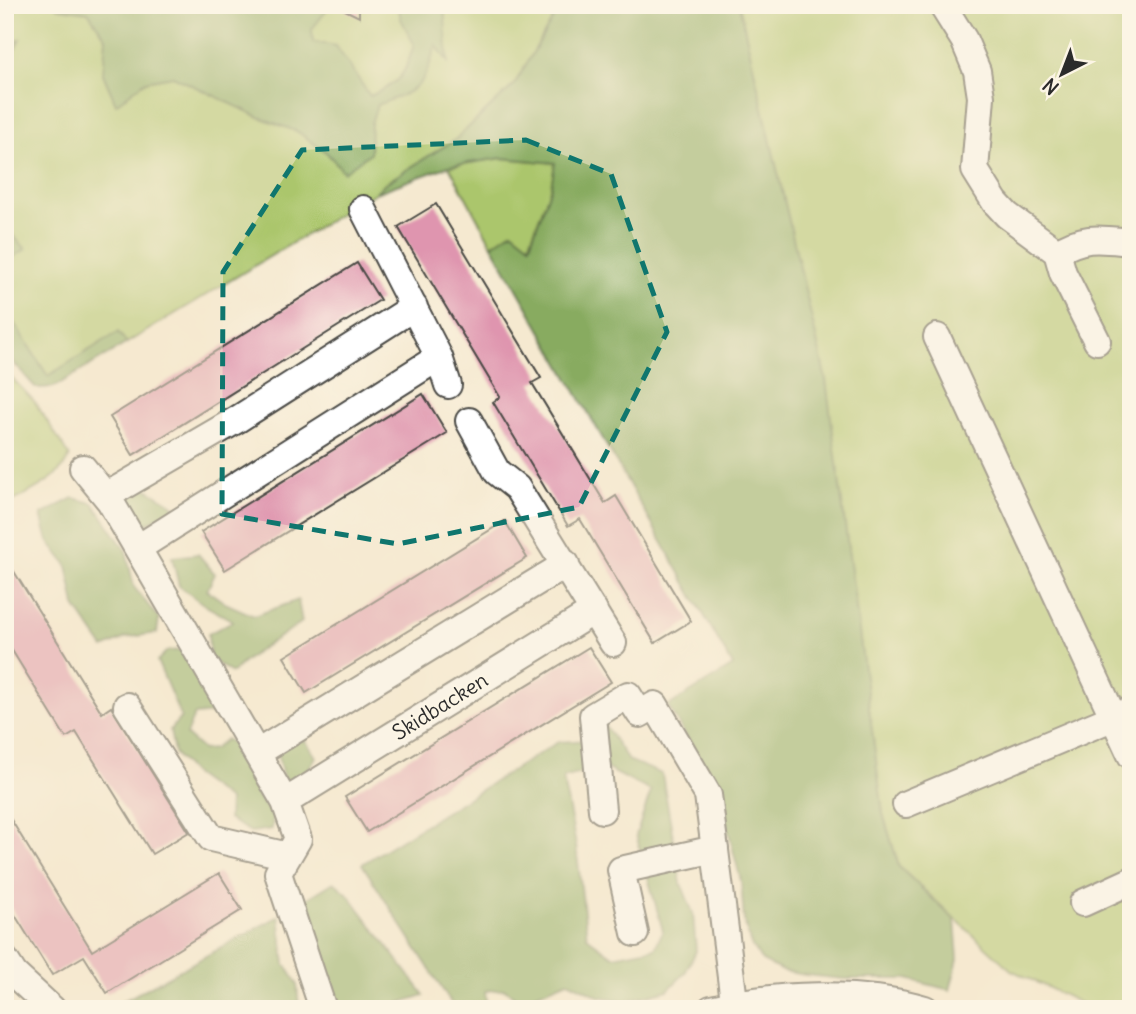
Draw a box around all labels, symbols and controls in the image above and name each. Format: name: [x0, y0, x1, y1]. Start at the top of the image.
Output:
north arrow: [1028, 38, 1098, 108]
text: N: [1038, 73, 1064, 100]
street label: Skidbacken: [387, 666, 493, 746]

